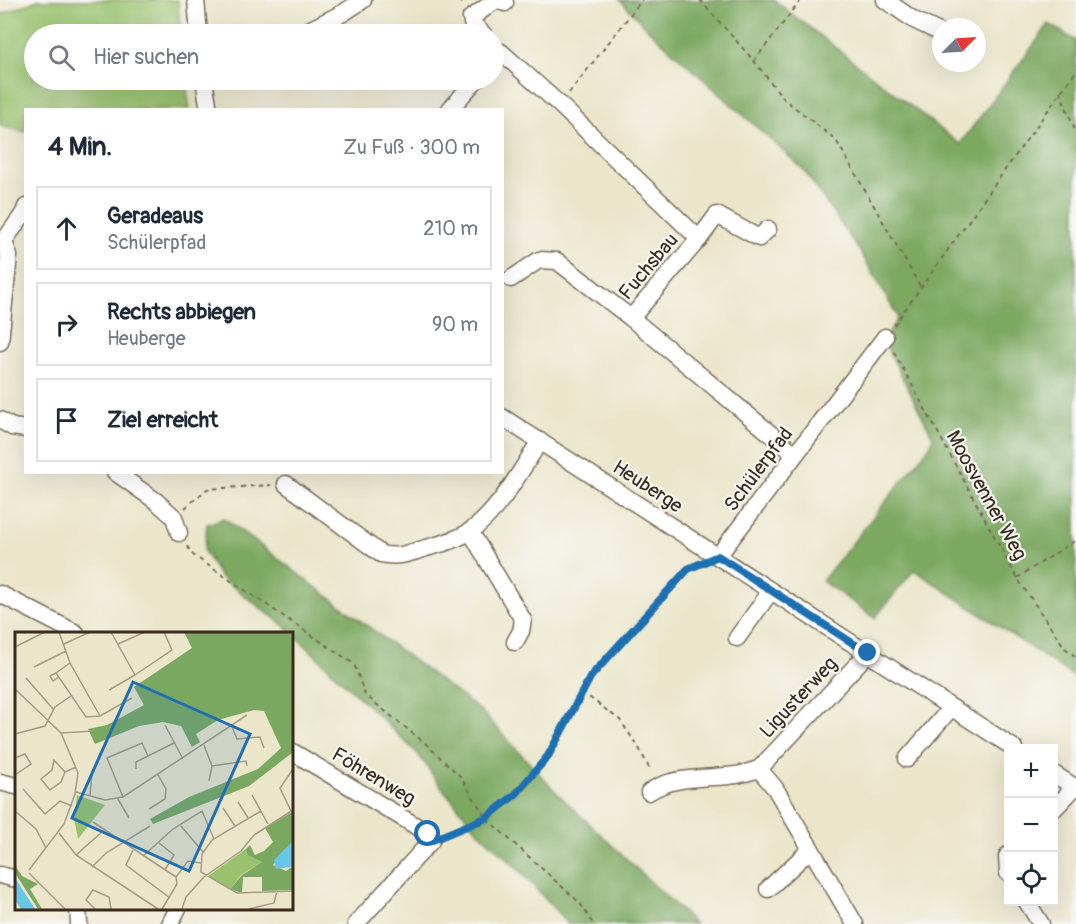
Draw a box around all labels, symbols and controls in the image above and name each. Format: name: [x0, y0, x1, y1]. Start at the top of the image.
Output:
north arrow: [932, 18, 986, 72]
search box: [24, 24, 504, 90]
icon: search: [45, 41, 78, 74]
text: Hier suchen: [93, 43, 199, 71]
text: 4 Min.: [48, 131, 112, 163]
text: Zu Fuß · 300 m: [343, 135, 480, 160]
text: Geradeaus: [107, 202, 203, 230]
icon: ahead: [50, 212, 83, 245]
text: 210 m: [423, 216, 478, 241]
street label: Fuchsbau: [613, 228, 683, 305]
text: Schülerpfad: [107, 230, 206, 255]
text: Rechts abbiegen: [107, 298, 256, 326]
icon: right: [50, 308, 83, 341]
text: 90 m: [432, 312, 478, 337]
text: Heuberge: [107, 326, 186, 351]
icon: arrive: [50, 404, 83, 437]
text: Ziel erreicht: [107, 406, 218, 434]
street label: Schülerpfad: [719, 422, 798, 516]
street label: Moosvenner Weg: [941, 426, 1032, 564]
street label: Heuberge: [608, 455, 688, 518]
inset map: [15, 632, 292, 909]
route end: [854, 639, 880, 665]
street label: Ligusterweg: [754, 651, 842, 743]
street label: Föhrenweg: [327, 742, 420, 811]
map controls: [1004, 744, 1058, 906]
button: +: [1004, 744, 1058, 798]
button: −: [1004, 798, 1058, 852]
route start: [414, 820, 440, 846]
button: locate: [1004, 852, 1058, 906]

